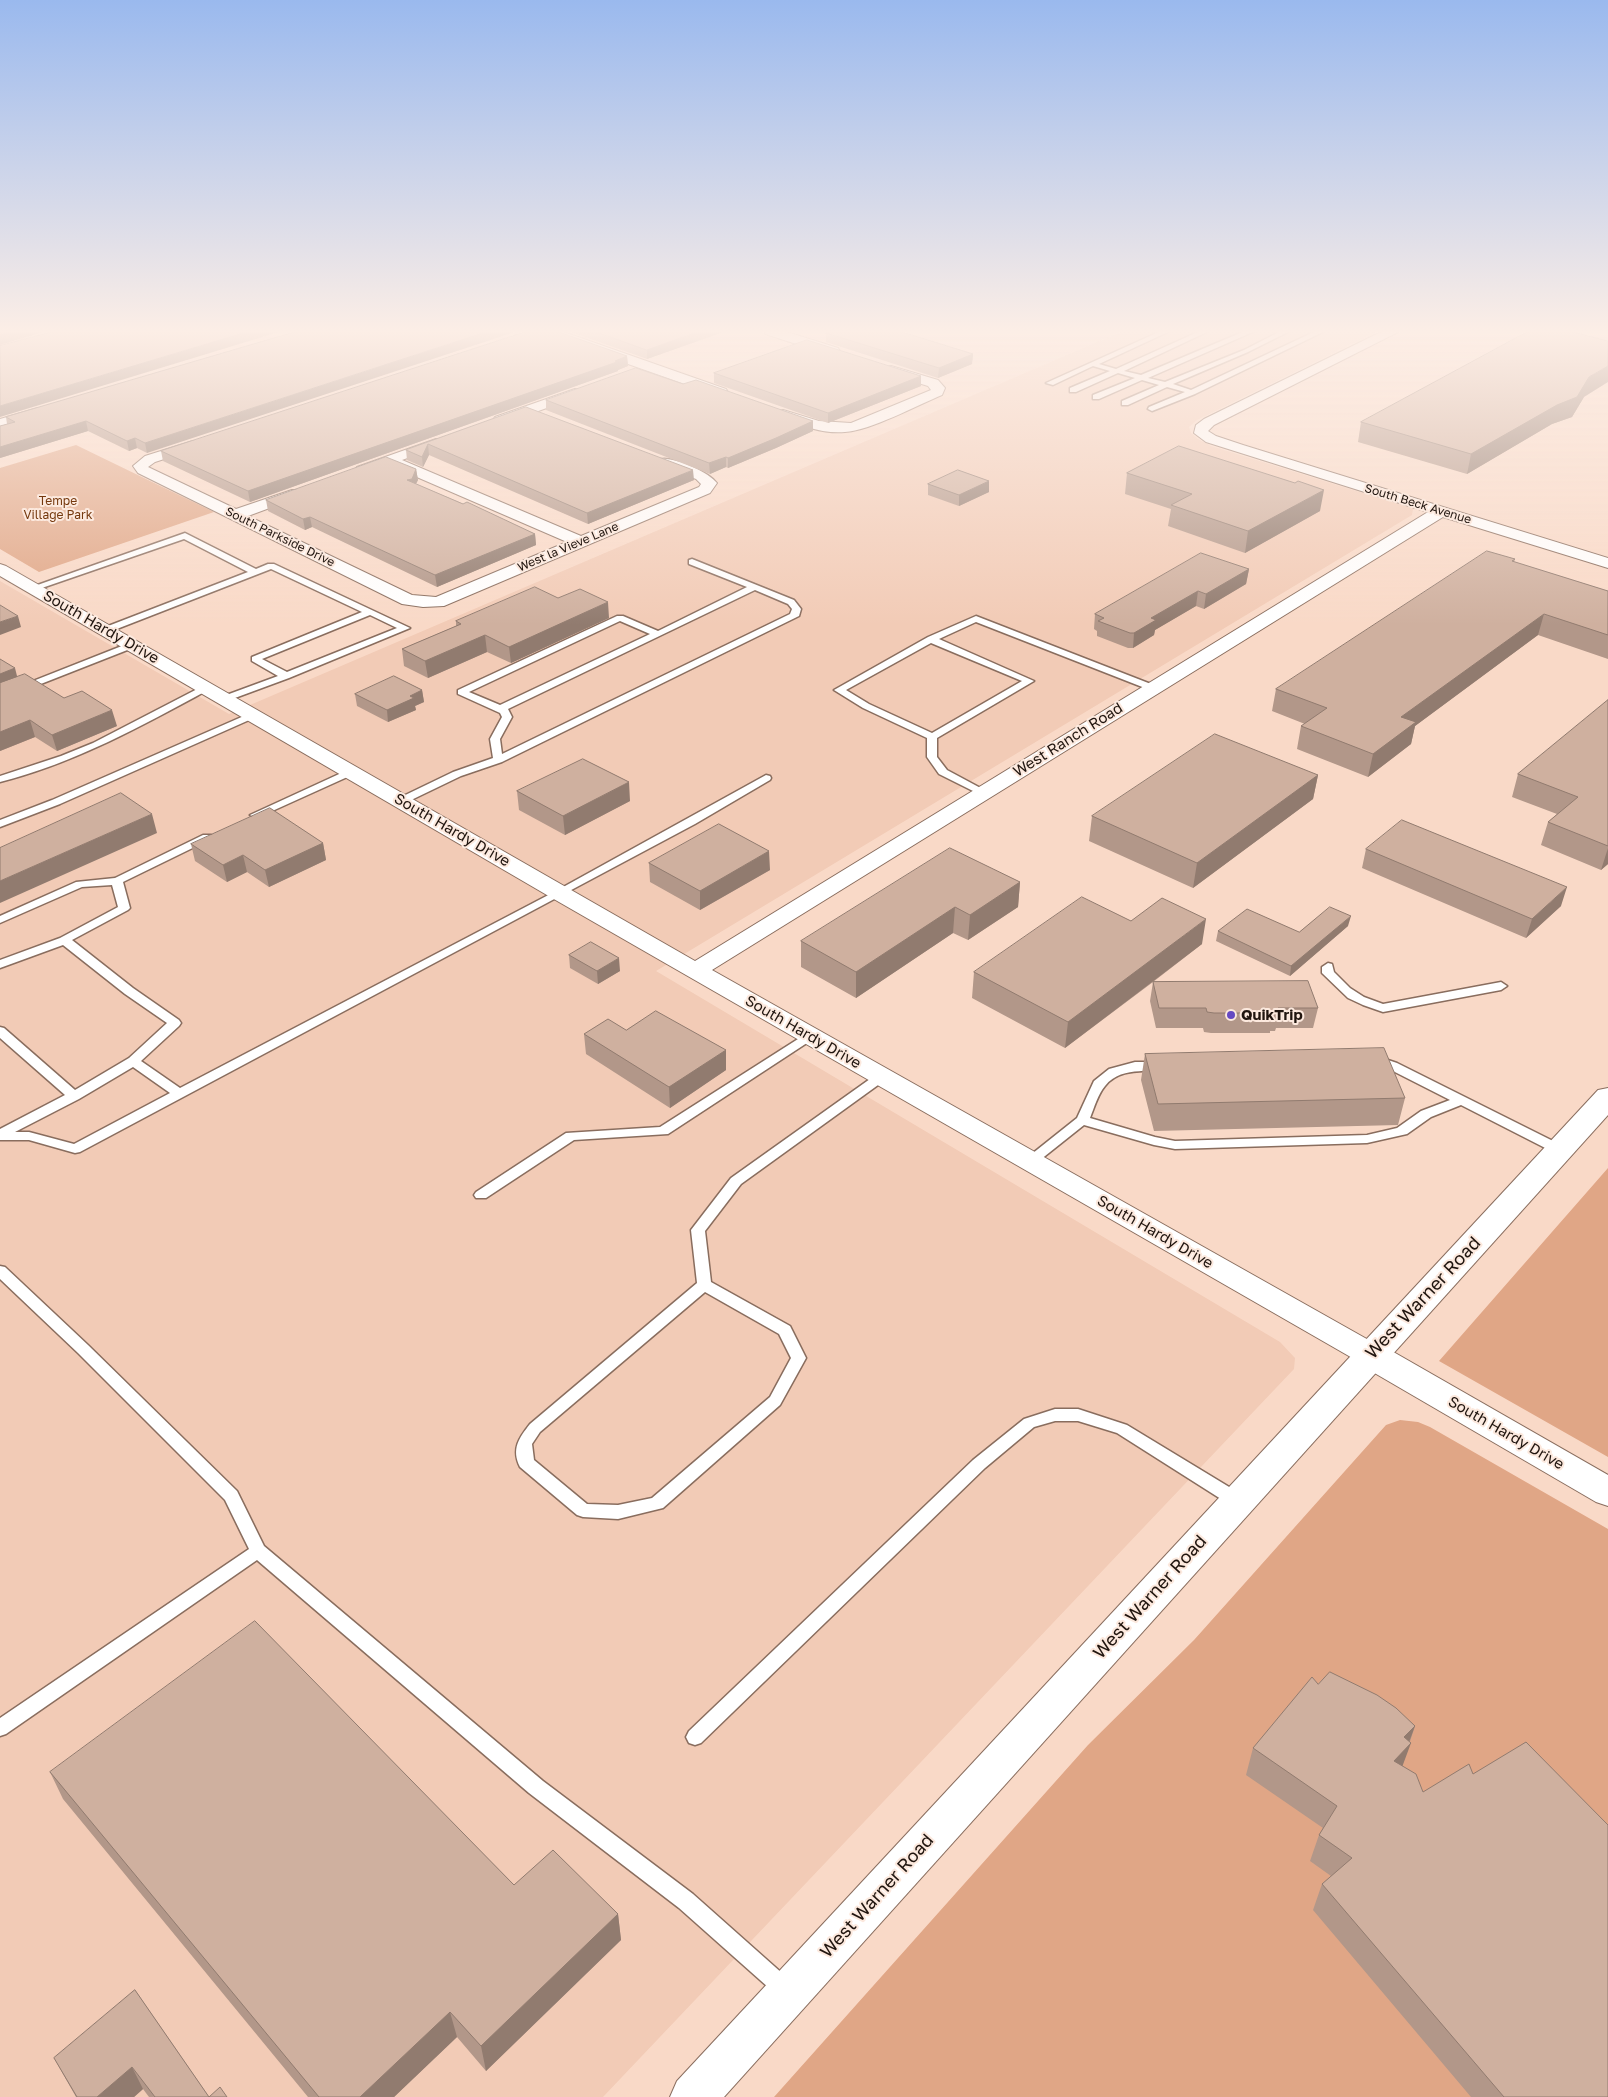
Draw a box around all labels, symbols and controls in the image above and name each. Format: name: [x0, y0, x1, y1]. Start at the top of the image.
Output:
street label: South Beck Avenue: [1363, 481, 1473, 527]
park label: Tempe Village Park: [23, 494, 93, 522]
street label: South Parkside Drive: [223, 504, 337, 570]
street label: West la Vieve Lane: [515, 519, 621, 575]
street label: South Hardy Drive: [40, 587, 162, 667]
street label: West Ranch Road: [1010, 699, 1126, 781]
street label: South Hardy Drive: [391, 790, 513, 870]
street label: South Hardy Drive: [742, 992, 864, 1072]
place label: QuikTrip: [1241, 1006, 1303, 1024]
marker: QuikTrip: [1225, 1009, 1237, 1021]
street label: South Hardy Drive: [1094, 1192, 1216, 1272]
street label: West Warner Road: [1361, 1232, 1485, 1364]
street label: South Hardy Drive: [1445, 1393, 1567, 1473]
street label: West Warner Road: [1089, 1531, 1211, 1663]
street label: West Warner Road: [816, 1830, 938, 1962]

